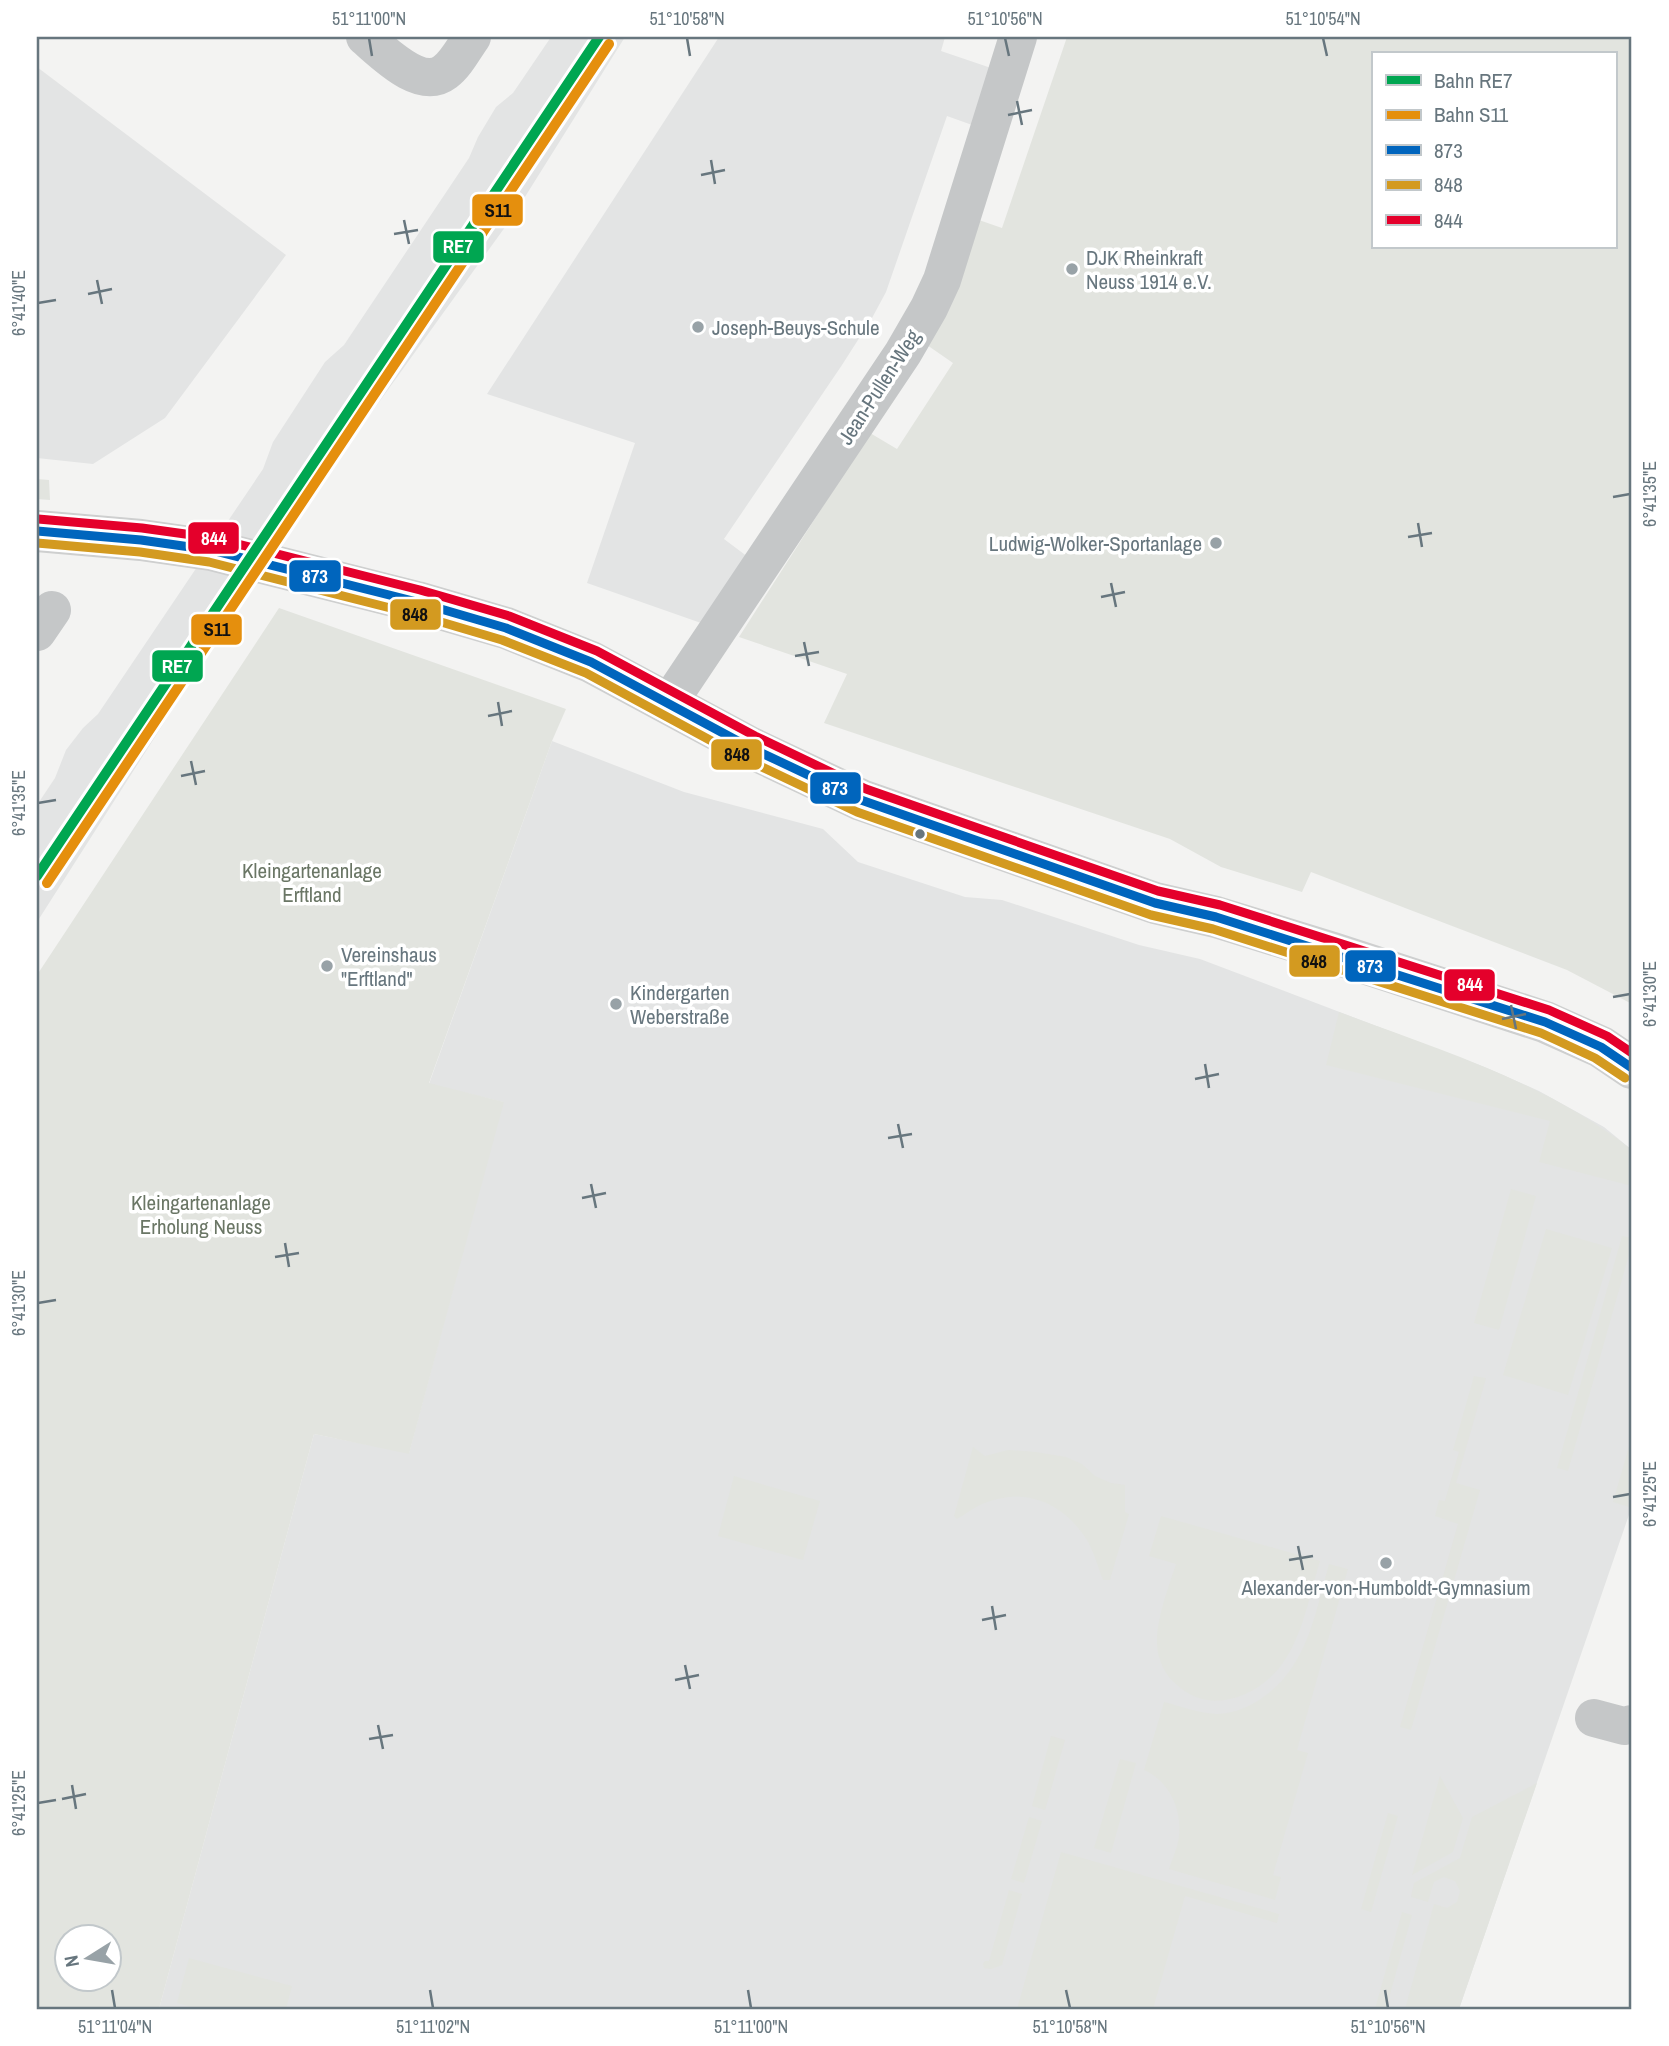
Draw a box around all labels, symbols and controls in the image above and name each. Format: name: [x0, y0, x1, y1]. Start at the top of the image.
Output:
text: 51°11'00"N: [332, 6, 406, 31]
text: 51°10'58"N: [649, 6, 725, 31]
text: 51°10'56"N: [967, 6, 1043, 31]
text: 51°10'54"N: [1285, 6, 1361, 31]
legend: [1372, 52, 1616, 248]
text: Bahn RE7: [1434, 66, 1513, 95]
text: Bahn S11: [1434, 100, 1509, 129]
text: 873: [1434, 136, 1463, 165]
text: 848: [1434, 170, 1463, 199]
line badge: S11: [471, 193, 524, 227]
text: S11: [485, 197, 512, 223]
text: 844: [1434, 206, 1463, 235]
line badge: RE7: [432, 230, 485, 264]
text: RE7: [443, 233, 473, 259]
place label: DJK Rheinkraft Neuss 1914 e.V.: [1086, 243, 1212, 296]
marker: DJK Rheinkraft Neuss 1914 e.V.: [1064, 261, 1080, 277]
text: 6°41'40"E: [6, 270, 31, 336]
place label: Joseph-Beuys-Schule: [712, 313, 880, 342]
marker: Joseph-Beuys-Schule: [690, 319, 706, 335]
street label: Jean-Pullen-Weg: [831, 323, 927, 450]
text: 6°41'35"E: [1637, 461, 1662, 527]
line badge: 844: [187, 521, 240, 555]
text: 844: [201, 525, 227, 551]
place label: Ludwig-Wolker-Sportanlage: [989, 529, 1202, 558]
marker: Ludwig-Wolker-Sportanlage: [1208, 535, 1224, 551]
line badge: 873: [288, 559, 342, 593]
text: 873: [302, 563, 328, 589]
line badge: 848: [389, 598, 442, 631]
text: 848: [402, 601, 428, 627]
line badge: S11: [190, 613, 243, 646]
text: S11: [204, 616, 231, 642]
line badge: RE7: [151, 649, 204, 683]
text: RE7: [162, 653, 192, 679]
line badge: 848: [710, 738, 763, 771]
text: 848: [724, 741, 750, 767]
text: 6°41'35"E: [6, 770, 31, 836]
line badge: 873: [809, 771, 862, 805]
text: 873: [822, 775, 848, 801]
unlabelled marker: [913, 827, 927, 841]
park label: Kleingartenanlage Erftland: [242, 856, 382, 909]
place label: Vereinshaus "Erftland": [341, 940, 437, 993]
line badge: 848: [1288, 944, 1341, 978]
text: 848: [1301, 948, 1327, 974]
line badge: 873: [1344, 949, 1397, 983]
text: 873: [1357, 953, 1383, 979]
marker: Vereinshaus "Erftland": [319, 958, 335, 974]
text: 6°41'30"E: [1637, 961, 1662, 1027]
line badge: 844: [1443, 968, 1496, 1002]
text: 844: [1457, 971, 1483, 997]
place label: Kindergarten Weberstraße: [630, 978, 730, 1031]
marker: Kindergarten Weberstraße: [608, 996, 624, 1012]
park label: Kleingartenanlage Erholung Neuss: [131, 1188, 271, 1241]
text: 6°41'30"E: [6, 1270, 31, 1336]
text: 6°41'25"E: [1637, 1461, 1662, 1527]
marker: Alexander-von-Humboldt-Gymnasium: [1378, 1555, 1394, 1571]
place label: Alexander-von-Humboldt-Gymnasium: [1240, 1573, 1531, 1602]
text: 6°41'25"E: [6, 1770, 31, 1836]
north arrow: [52, 1924, 122, 1994]
text: N: [57, 1953, 85, 1969]
text: 51°11'04"N: [78, 2014, 152, 2039]
text: 51°11'02"N: [396, 2014, 470, 2039]
text: 51°11'00"N: [714, 2014, 788, 2039]
text: 51°10'58"N: [1032, 2014, 1108, 2039]
text: 51°10'56"N: [1350, 2014, 1426, 2039]

